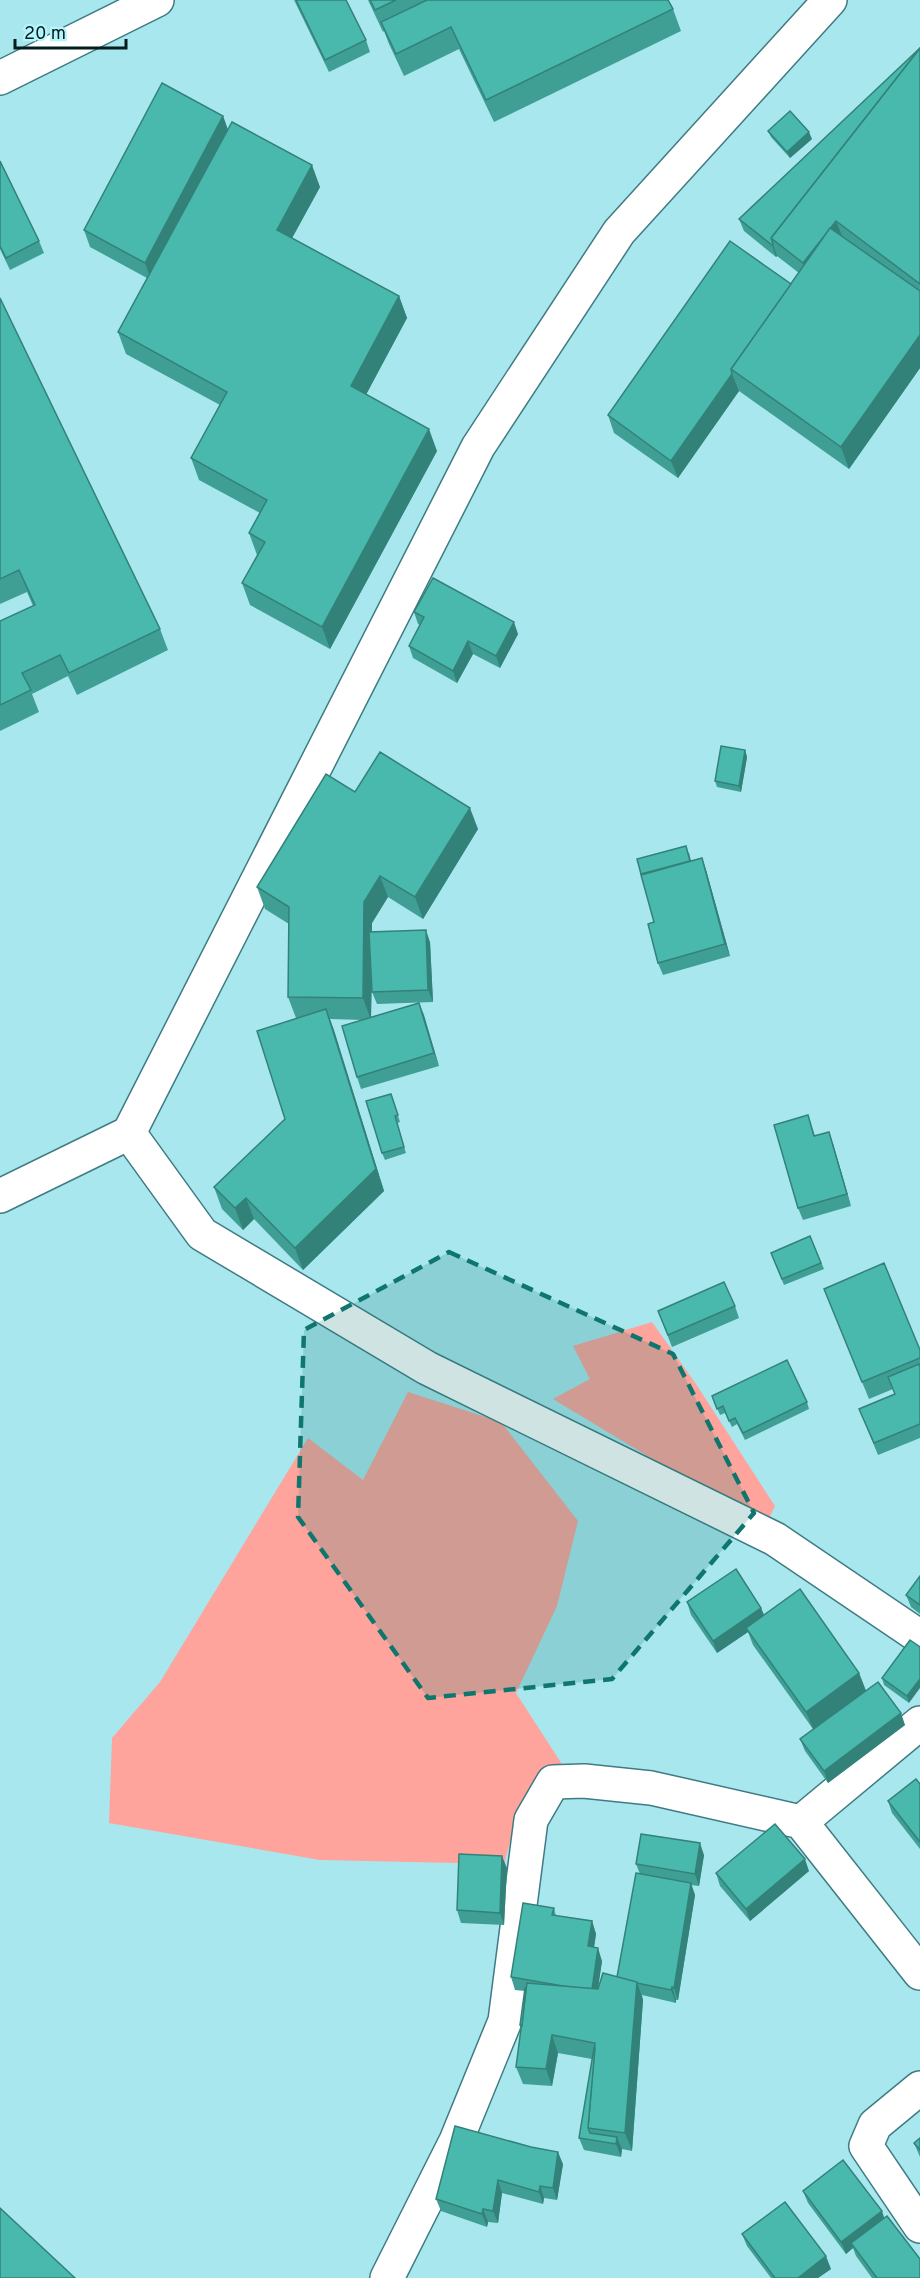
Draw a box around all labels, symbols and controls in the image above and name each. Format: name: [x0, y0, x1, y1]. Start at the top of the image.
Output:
scale bar: [15, 12, 126, 50]
text: 20 m: [24, 23, 66, 46]

